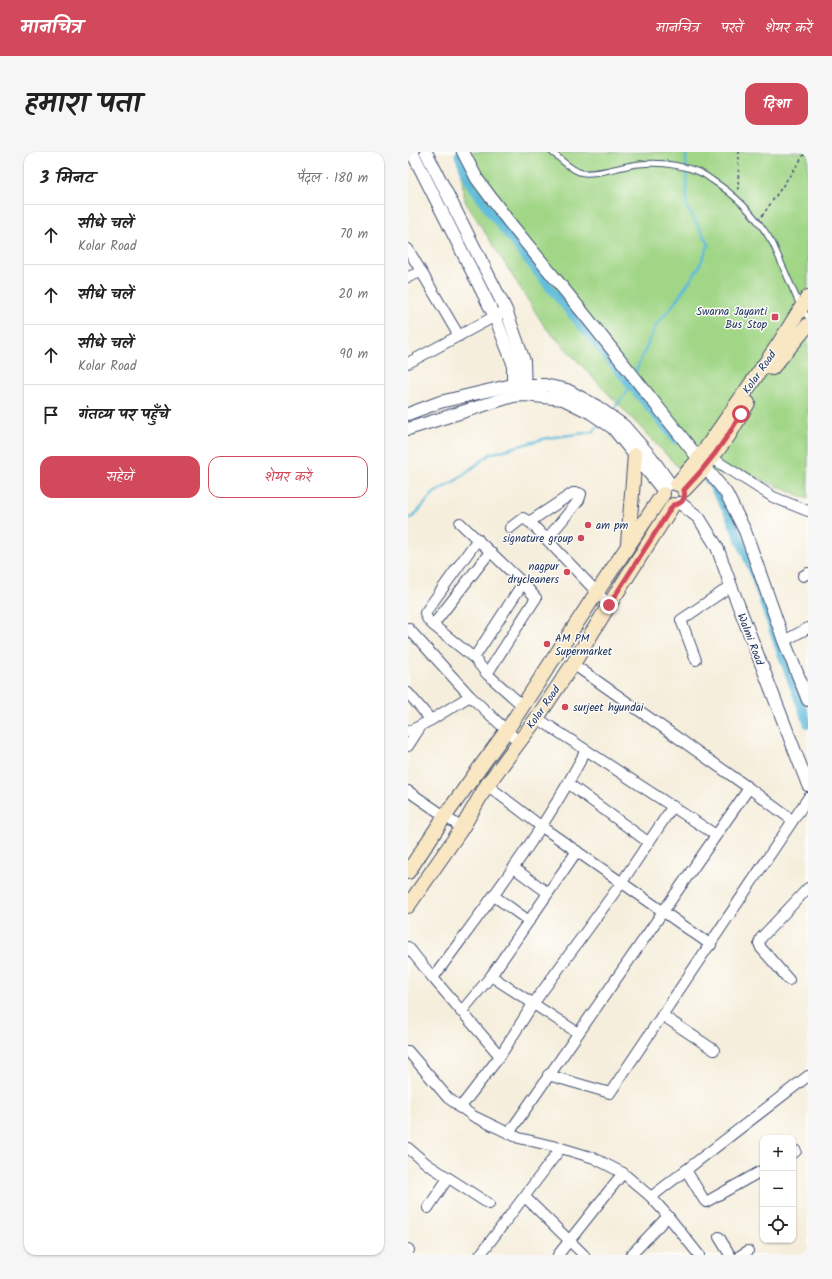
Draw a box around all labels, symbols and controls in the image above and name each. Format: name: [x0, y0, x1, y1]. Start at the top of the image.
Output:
text: मानचित्र: [20, 13, 82, 43]
text: मानचित्र: [656, 17, 699, 39]
text: परतें: [721, 17, 743, 39]
text: शेयर करें: [765, 17, 812, 39]
text: हमारा पता: [24, 82, 141, 127]
button: दिशा: [745, 83, 808, 125]
text: 3 मिनट: [40, 165, 94, 192]
text: पैदल · 180 m: [297, 168, 368, 189]
text: सीधे चलें: [78, 212, 133, 236]
icon: ahead: [40, 224, 62, 246]
text: 70 m: [340, 224, 368, 245]
text: Kolar Road: [78, 236, 136, 257]
text: सीधे चलें: [78, 283, 133, 307]
icon: ahead: [40, 284, 62, 306]
text: 20 m: [338, 284, 368, 305]
place label: Swarna Jayanti Bus Stop: [696, 303, 768, 334]
marker: Swarna Jayanti Bus Stop: [770, 312, 780, 322]
text: सीधे चलें: [78, 332, 133, 356]
icon: ahead: [40, 344, 62, 366]
text: 90 m: [340, 344, 368, 365]
street label: Kolar Road: [738, 347, 782, 398]
text: Kolar Road: [78, 356, 136, 377]
text: गंतव्य पर पहुँचे: [78, 403, 169, 427]
icon: arrive: [40, 404, 62, 426]
route start: [732, 405, 750, 423]
button: सहेजें: [40, 456, 200, 498]
button: शेयर करें: [208, 456, 368, 498]
place label: am pm: [596, 517, 629, 535]
marker: am pm: [583, 520, 593, 530]
place label: signature group: [503, 530, 574, 548]
marker: signature group: [576, 533, 586, 543]
place label: nagpur drycleaners: [508, 558, 560, 589]
marker: nagpur drycleaners: [562, 567, 572, 577]
route end: [600, 596, 618, 614]
street label: Walmi Road: [732, 611, 768, 668]
place label: AM PM Supermarket: [555, 630, 613, 661]
marker: AM PM Supermarket: [542, 639, 552, 649]
street label: Kolar Road: [522, 682, 566, 733]
place label: surjeet hyundai: [573, 699, 644, 717]
marker: surjeet hyundai: [560, 702, 570, 712]
map controls: [760, 1135, 796, 1243]
button: +: [760, 1135, 796, 1171]
button: −: [760, 1171, 796, 1207]
button: locate: [760, 1207, 796, 1243]

